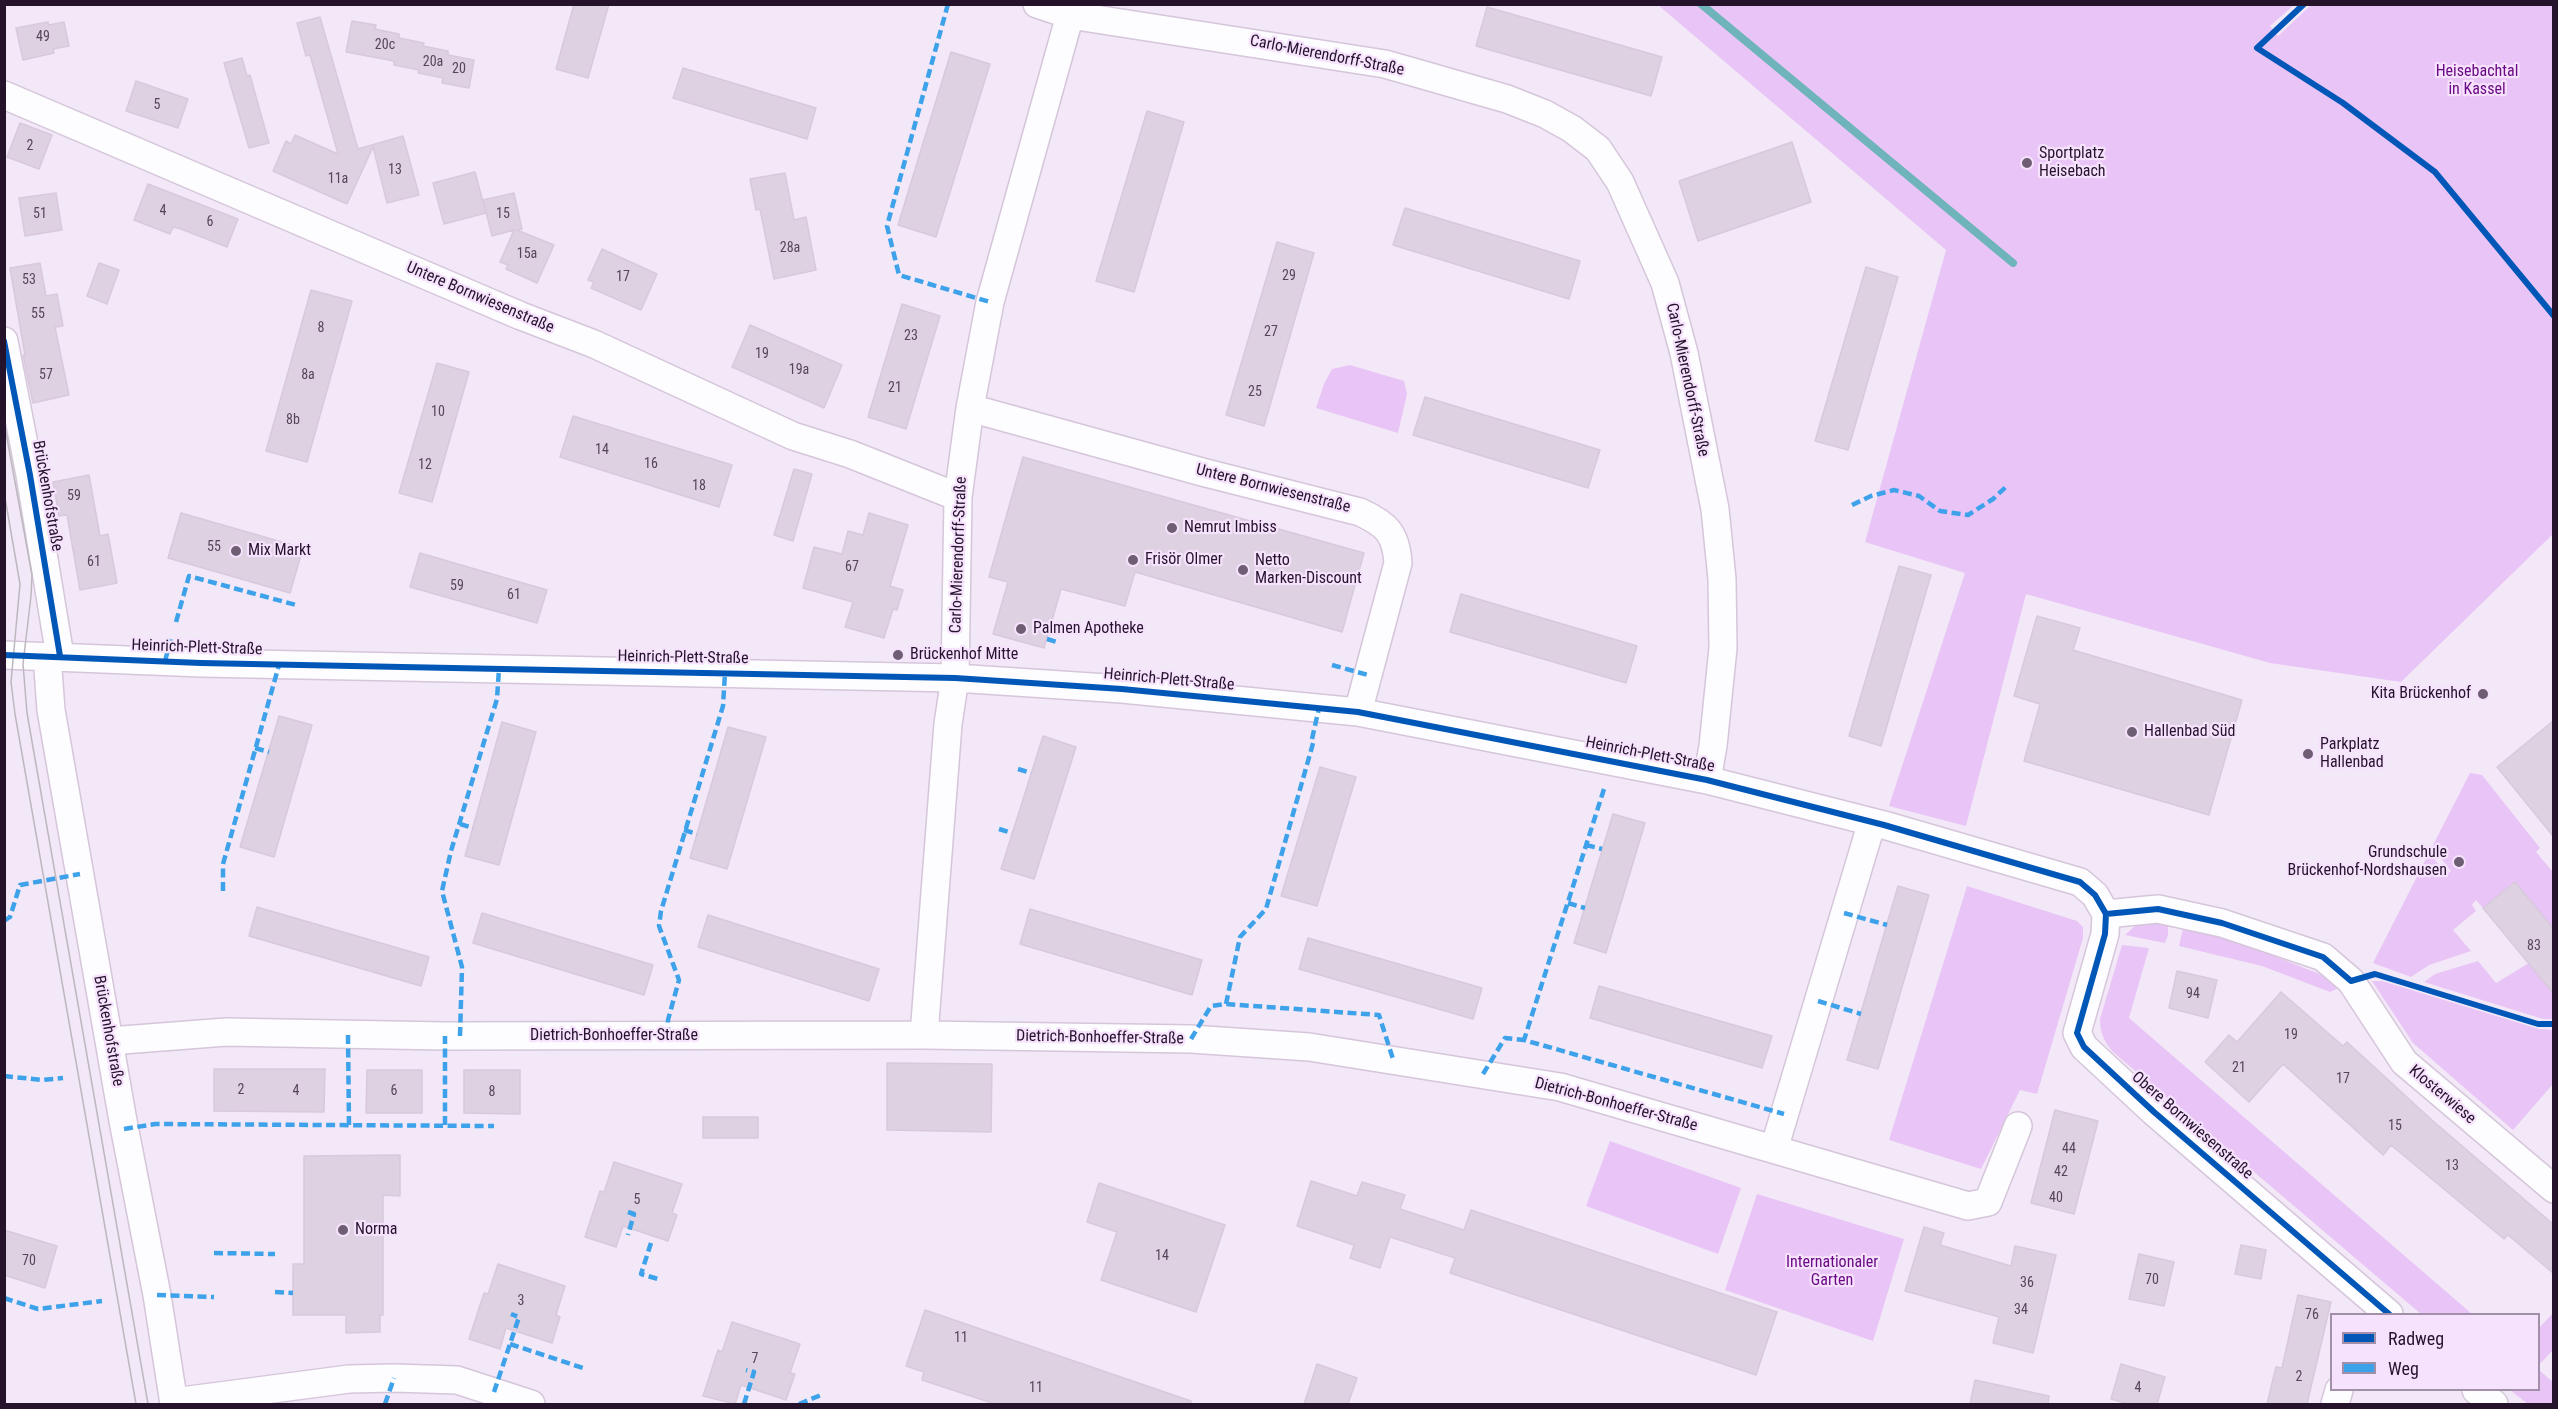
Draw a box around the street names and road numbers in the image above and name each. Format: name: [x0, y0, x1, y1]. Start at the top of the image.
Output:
street label: Carlo-Mierendorff-Straße: [1248, 32, 1406, 80]
street label: Untere Bornwiesenstraße: [403, 258, 557, 338]
street label: Carlo-Mierendorff-Straße: [1661, 301, 1713, 459]
street label: Brückenhofstraße: [28, 439, 66, 553]
street label: Untere Bornwiesenstraße: [1194, 461, 1352, 517]
street label: Carlo-Mierendorff-Straße: [947, 476, 971, 634]
street label: Heinrich-Plett-Straße: [131, 636, 263, 660]
street label: Heinrich-Plett-Straße: [617, 647, 749, 669]
street label: Heinrich-Plett-Straße: [1103, 665, 1235, 695]
street label: Heinrich-Plett-Straße: [1584, 733, 1716, 777]
street label: Brückenhofstraße: [89, 974, 127, 1088]
street label: Dietrich-Bonhoeffer-Straße: [530, 1026, 698, 1046]
street label: Dietrich-Bonhoeffer-Straße: [1016, 1027, 1184, 1049]
street label: Klosterwiese: [2405, 1062, 2479, 1128]
street label: Obere Bornwiesenstraße: [2127, 1068, 2257, 1184]
street label: Dietrich-Bonhoeffer-Straße: [1532, 1074, 1700, 1136]

